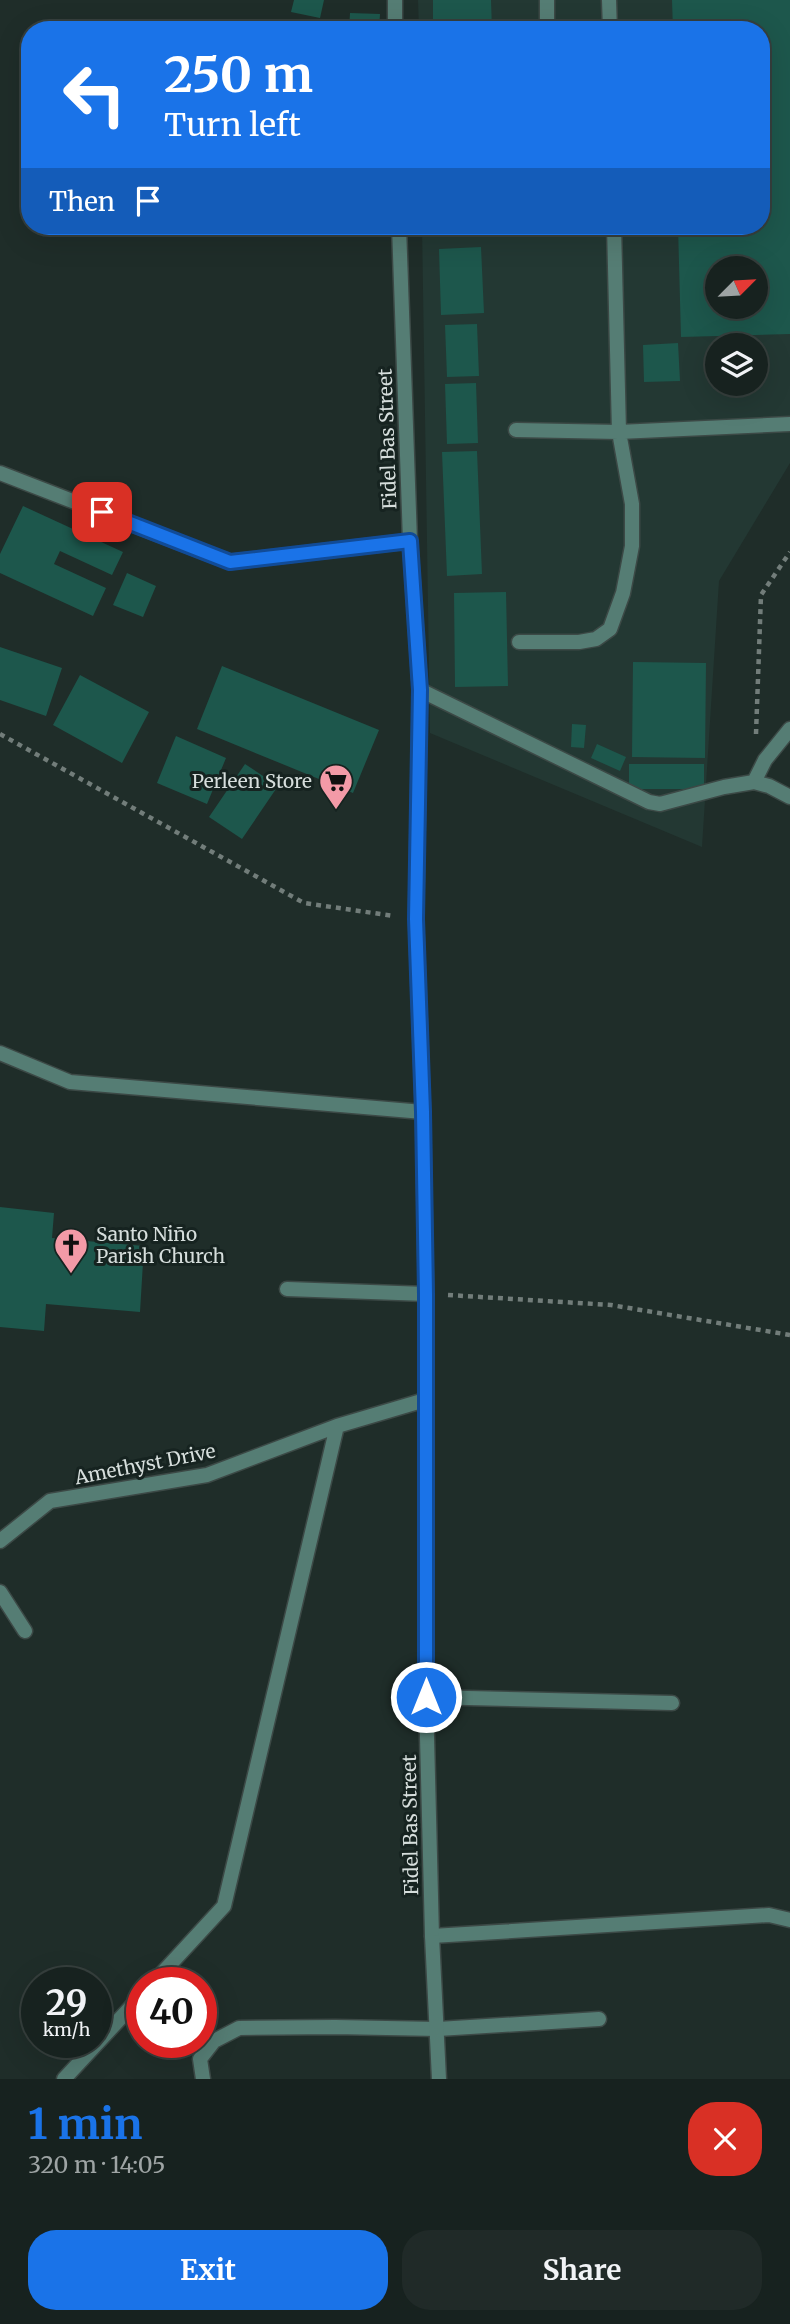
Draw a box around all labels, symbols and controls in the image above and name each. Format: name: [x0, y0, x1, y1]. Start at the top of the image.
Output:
text: 250 m: [164, 44, 313, 105]
icon: left: [49, 49, 140, 140]
text: Turn left: [164, 105, 301, 145]
icon: arrive: [129, 182, 167, 220]
text: Then: [49, 185, 115, 218]
north arrow: [705, 256, 768, 318]
map controls: [705, 256, 768, 396]
button: layers: [705, 333, 768, 396]
street label: Fidel Bas Street: [373, 368, 401, 510]
pin: [72, 482, 132, 542]
icon: arrive: [83, 493, 121, 531]
supermarket icon: Perleen Store: [317, 762, 355, 811]
place label: Perleen Store: [192, 769, 312, 793]
place label: Santo Niño Parish Church: [96, 1222, 226, 1268]
church icon: Santo Niño Parish Church: [52, 1226, 90, 1275]
street label: Amethyst Drive: [72, 1439, 218, 1490]
position arrow: [389, 1660, 463, 1734]
street label: Fidel Bas Street: [397, 1754, 423, 1896]
speed limit sign: 40: [126, 1967, 217, 2058]
text: 29: [46, 1981, 87, 2025]
text: km/h: [43, 2018, 90, 2041]
text: 1 min: [28, 2098, 142, 2150]
button: close: [688, 2102, 762, 2176]
text: 320 m · 14:05: [28, 2150, 166, 2179]
button: Exit: [28, 2230, 388, 2310]
button: Share: [402, 2230, 762, 2310]

